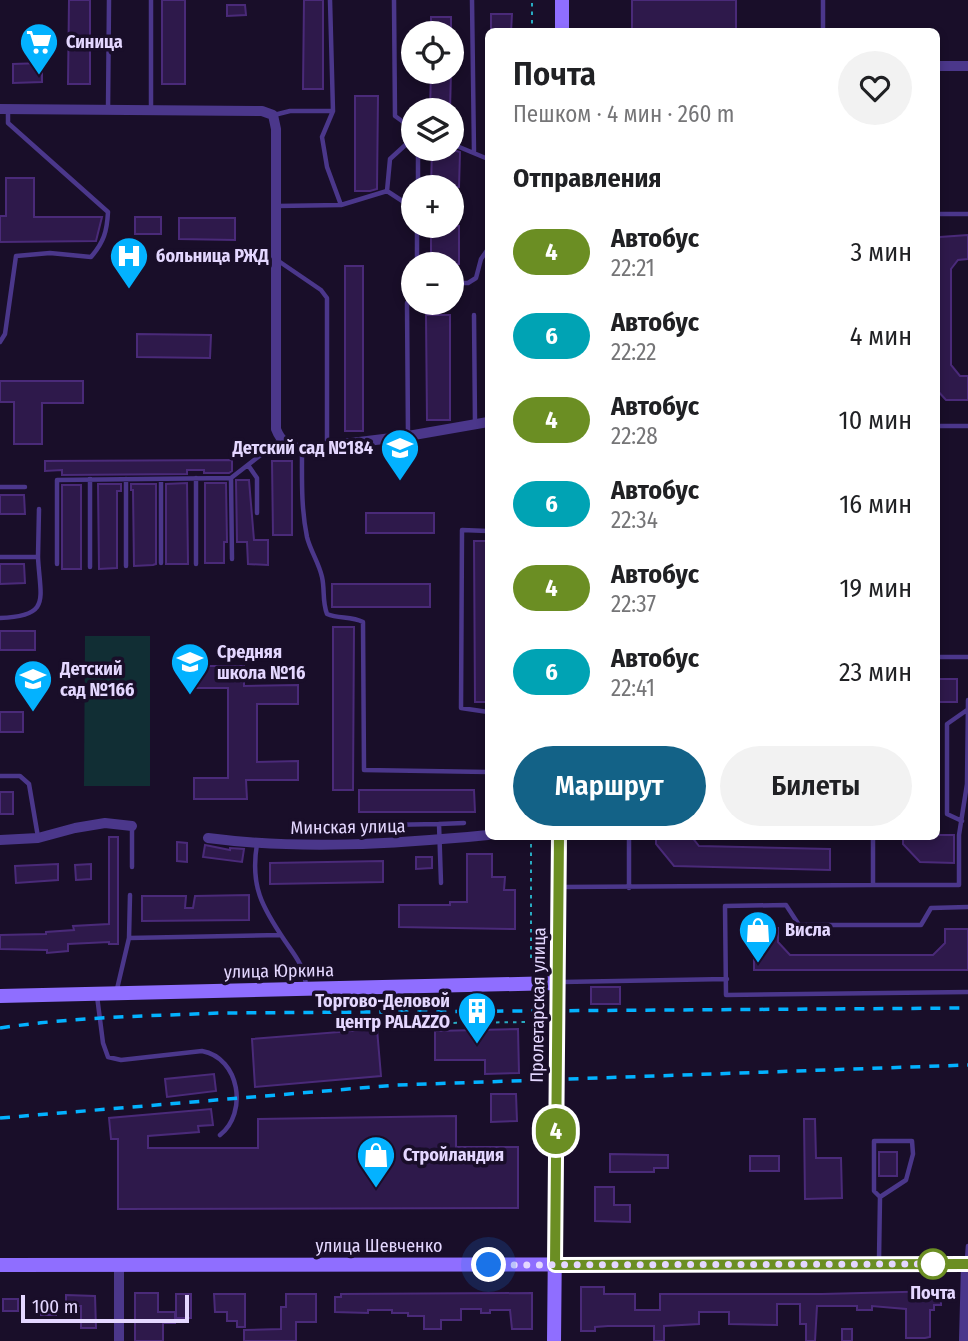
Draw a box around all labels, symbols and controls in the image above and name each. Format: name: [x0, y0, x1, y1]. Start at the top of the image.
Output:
supermarket icon: Синица: [18, 21, 60, 76]
map controls: [401, 21, 464, 315]
button: locate: [401, 21, 464, 84]
place label: Синица: [66, 31, 123, 53]
button: heart: [838, 51, 912, 125]
text: Почта: [513, 54, 596, 94]
button: layers: [401, 98, 464, 161]
text: Пешком · 4 мин · 260 m: [513, 100, 734, 128]
text: Отправления: [513, 163, 662, 194]
button: +: [401, 175, 464, 238]
text: Автобус: [611, 223, 699, 254]
hospital icon: больница РЖД: [108, 235, 150, 290]
text: 3 мин: [851, 237, 912, 268]
text: 4: [545, 238, 558, 266]
place label: больница РЖД: [156, 245, 269, 267]
button: −: [401, 252, 464, 315]
text: 22:21: [611, 254, 655, 282]
text: Автобус: [611, 307, 699, 338]
text: 4 мин: [850, 321, 912, 352]
text: 6: [545, 322, 558, 350]
text: 22:22: [611, 338, 656, 366]
text: Автобус: [611, 391, 699, 422]
text: 10 мин: [839, 405, 912, 436]
text: 4: [545, 406, 558, 434]
text: 22:28: [611, 422, 658, 450]
school or university icon: Детский сад №184: [379, 427, 421, 482]
place label: Детский сад №184: [231, 437, 373, 459]
text: Автобус: [611, 475, 699, 506]
text: 16 мин: [839, 489, 912, 520]
text: 6: [545, 490, 558, 518]
text: 22:34: [611, 506, 658, 534]
text: Автобус: [611, 559, 699, 590]
text: 19 мин: [839, 573, 912, 604]
text: 4: [545, 574, 558, 602]
text: 22:37: [611, 590, 656, 618]
school or university icon: Средняя школа №16: [169, 641, 211, 696]
place label: Средняя школа №16: [217, 641, 305, 684]
text: Автобус: [611, 643, 699, 674]
text: 23 мин: [839, 657, 912, 688]
school or university icon: Детский сад №166: [12, 658, 54, 713]
place label: Детский сад №166: [59, 658, 134, 701]
text: 6: [545, 658, 558, 686]
text: 22:41: [611, 674, 655, 702]
button: Маршрут: [513, 746, 706, 826]
button: Билеты: [720, 746, 912, 826]
street label: Минская улица: [290, 815, 406, 839]
shop icon: Висла: [737, 909, 779, 964]
place label: Висла: [785, 919, 831, 941]
street label: Пролетарская улица: [526, 927, 550, 1083]
street label: улица Юркина: [224, 959, 334, 983]
place label: Торгово-Деловой центр PALAZZO: [315, 990, 450, 1033]
building icon: Торгово-Деловой центр PALAZZO: [456, 990, 498, 1045]
line badge: 4: [533, 1108, 579, 1154]
text: 4: [550, 1117, 562, 1145]
shop icon: Стройландия: [355, 1134, 397, 1189]
place label: Стройландия: [403, 1144, 504, 1166]
street label: улица Шевченко: [316, 1235, 442, 1257]
your location: [471, 1247, 506, 1282]
marker: Почта: [918, 1249, 948, 1279]
place label: Почта: [910, 1282, 956, 1304]
scale bar: [21, 1292, 189, 1324]
text: 100 m: [32, 1295, 78, 1318]

